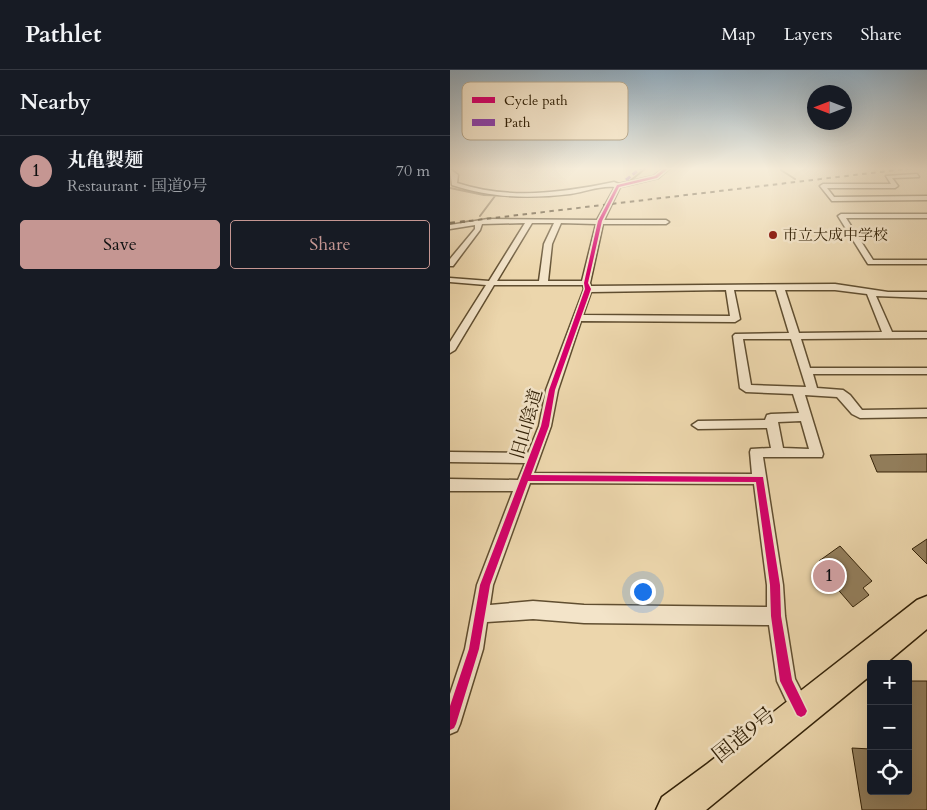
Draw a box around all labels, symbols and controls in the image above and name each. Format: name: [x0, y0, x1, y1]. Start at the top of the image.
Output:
text: Pathlet: [25, 18, 102, 51]
text: Map: [721, 22, 756, 47]
text: Layers: [784, 22, 833, 47]
text: Share: [861, 22, 902, 47]
legend: [462, 82, 628, 140]
north arrow: [807, 85, 852, 130]
text: Nearby: [20, 88, 91, 117]
text: Cycle path: [504, 91, 568, 110]
text: Path: [504, 113, 531, 132]
text: 丸亀製麺: [67, 147, 143, 173]
text: 1: [32, 160, 40, 182]
text: 70 m: [396, 160, 430, 182]
text: Restaurant · 国道9号: [67, 175, 207, 197]
button: Save: [20, 220, 220, 269]
button: Share: [230, 220, 430, 269]
place label: 市立大成中学校: [783, 225, 888, 245]
marker: 市立大成中学校: [767, 229, 779, 241]
street label: 旧山陰道: [505, 386, 549, 462]
pin: 1: [813, 557, 845, 595]
your location: [630, 579, 656, 605]
map controls: [867, 660, 912, 795]
button: +: [867, 660, 912, 705]
street label: 国道9号: [706, 701, 782, 769]
button: −: [867, 705, 912, 750]
button: locate: [867, 750, 912, 795]

